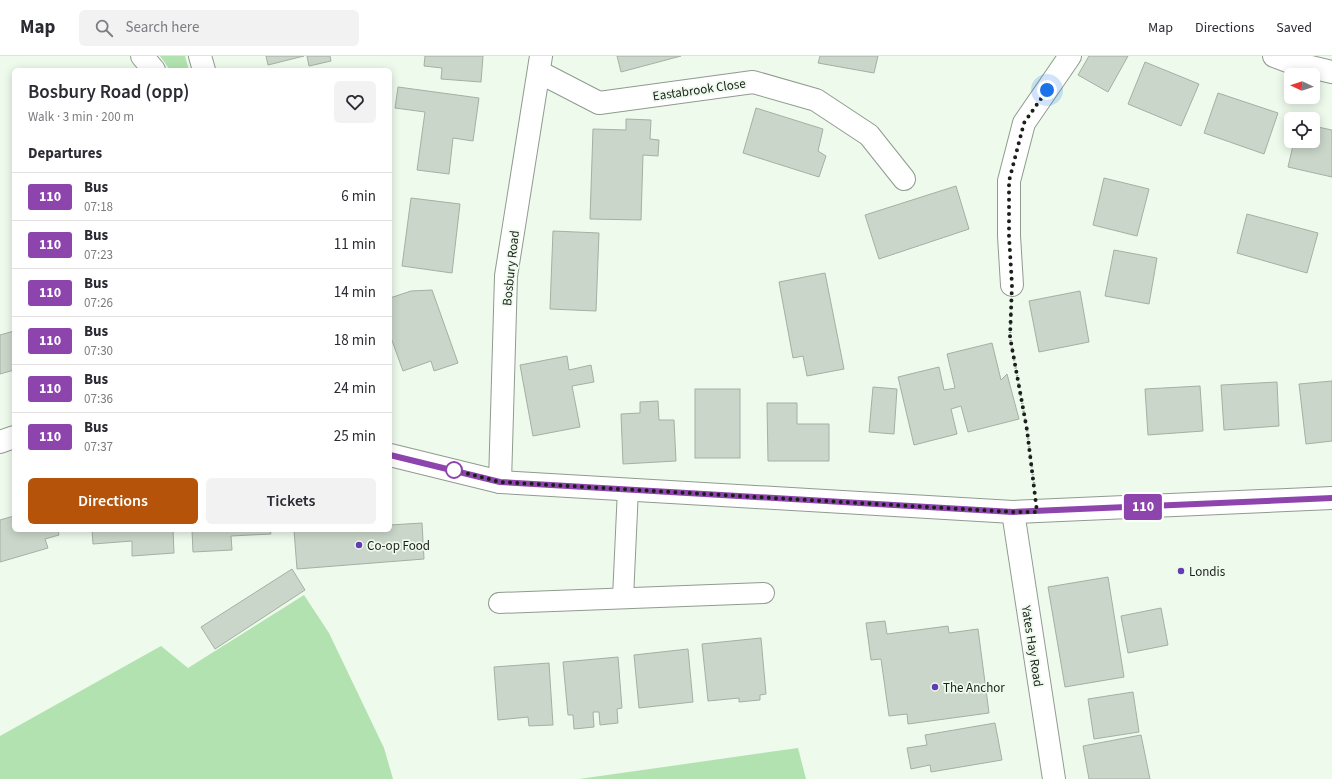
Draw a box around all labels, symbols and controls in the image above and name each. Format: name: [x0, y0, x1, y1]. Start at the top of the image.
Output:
search box: [79, 10, 359, 46]
text: Map: [20, 14, 55, 41]
icon: search: [93, 17, 115, 39]
text: Search here: [125, 17, 199, 38]
text: Map: [1148, 18, 1173, 38]
text: Directions: [1195, 18, 1254, 38]
text: Saved: [1276, 18, 1312, 38]
north arrow: [1284, 68, 1320, 104]
map controls: [1284, 68, 1320, 148]
street label: Eastabrook Close: [652, 75, 747, 105]
text: Bosbury Road (opp): [28, 79, 190, 106]
your location: [1037, 80, 1057, 100]
button: heart: [334, 81, 376, 123]
text: Walk · 3 min · 200 m: [28, 108, 134, 126]
button: locate: [1284, 112, 1320, 148]
text: Departures: [28, 143, 102, 164]
text: Bus: [84, 177, 108, 198]
text: 6 min: [341, 186, 376, 207]
text: 110: [39, 187, 61, 207]
text: 07:18: [84, 198, 113, 216]
text: Bus: [84, 225, 108, 246]
street label: Bosbury Road: [498, 229, 524, 307]
text: 11 min: [334, 234, 376, 255]
text: 110: [39, 235, 61, 255]
text: 07:23: [84, 246, 113, 264]
text: Bus: [84, 273, 108, 294]
text: 14 min: [334, 282, 376, 303]
text: 110: [39, 283, 61, 303]
text: 07:26: [84, 294, 113, 312]
text: Bus: [84, 321, 108, 342]
text: 18 min: [334, 330, 376, 351]
text: 110: [39, 331, 61, 351]
text: 07:30: [84, 342, 113, 360]
text: Bus: [84, 369, 108, 390]
text: 24 min: [334, 378, 376, 399]
text: 110: [39, 379, 61, 399]
text: 07:36: [84, 390, 113, 408]
text: Bus: [84, 417, 108, 438]
text: 25 min: [334, 426, 376, 447]
text: 110: [39, 427, 61, 447]
text: 07:37: [84, 438, 113, 456]
unlabelled marker: [445, 461, 463, 479]
button: Directions: [28, 478, 198, 524]
button: Tickets: [206, 478, 376, 524]
line badge: 110: [1120, 494, 1166, 520]
text: 110: [1132, 497, 1154, 517]
place label: Co-op Food: [367, 537, 430, 555]
marker: Co-op Food: [354, 540, 364, 550]
place label: Londis: [1189, 563, 1226, 581]
marker: Londis: [1176, 566, 1186, 576]
street label: Yates Hay Road: [1017, 603, 1047, 688]
place label: The Anchor: [943, 679, 1005, 697]
marker: The Anchor: [930, 682, 940, 692]

